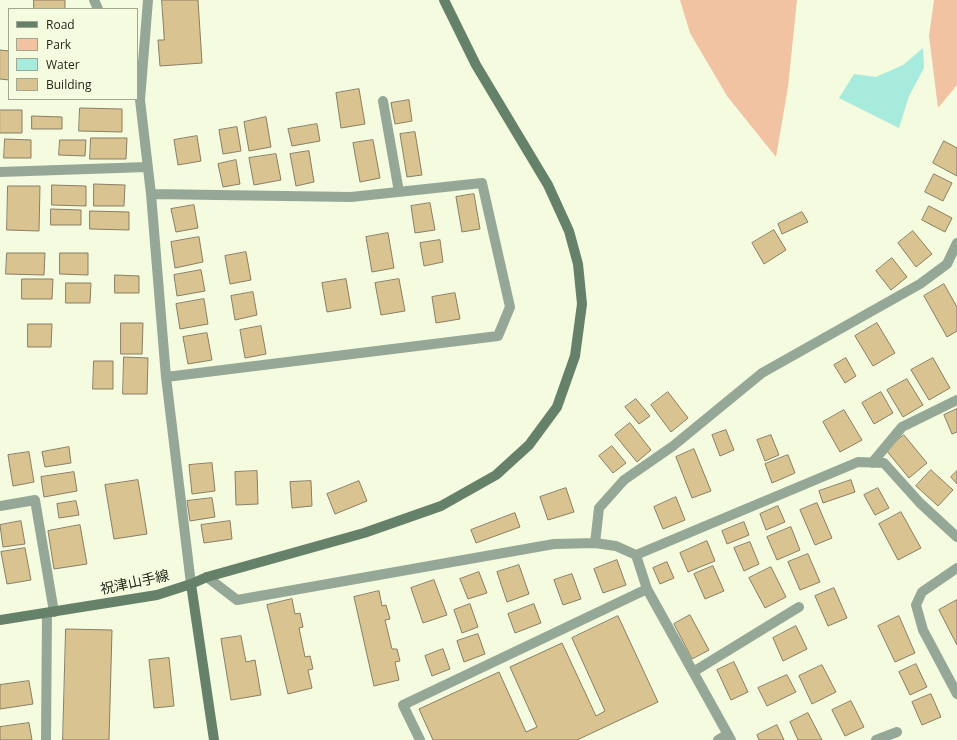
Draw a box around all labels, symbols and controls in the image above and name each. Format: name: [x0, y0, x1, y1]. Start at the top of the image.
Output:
legend: [8, 8, 138, 100]
text: Road: [46, 16, 75, 33]
text: Park: [46, 36, 71, 53]
text: Water: [46, 56, 80, 73]
text: Building: [46, 76, 91, 93]
street label: 祝津山手線: [99, 568, 171, 598]

